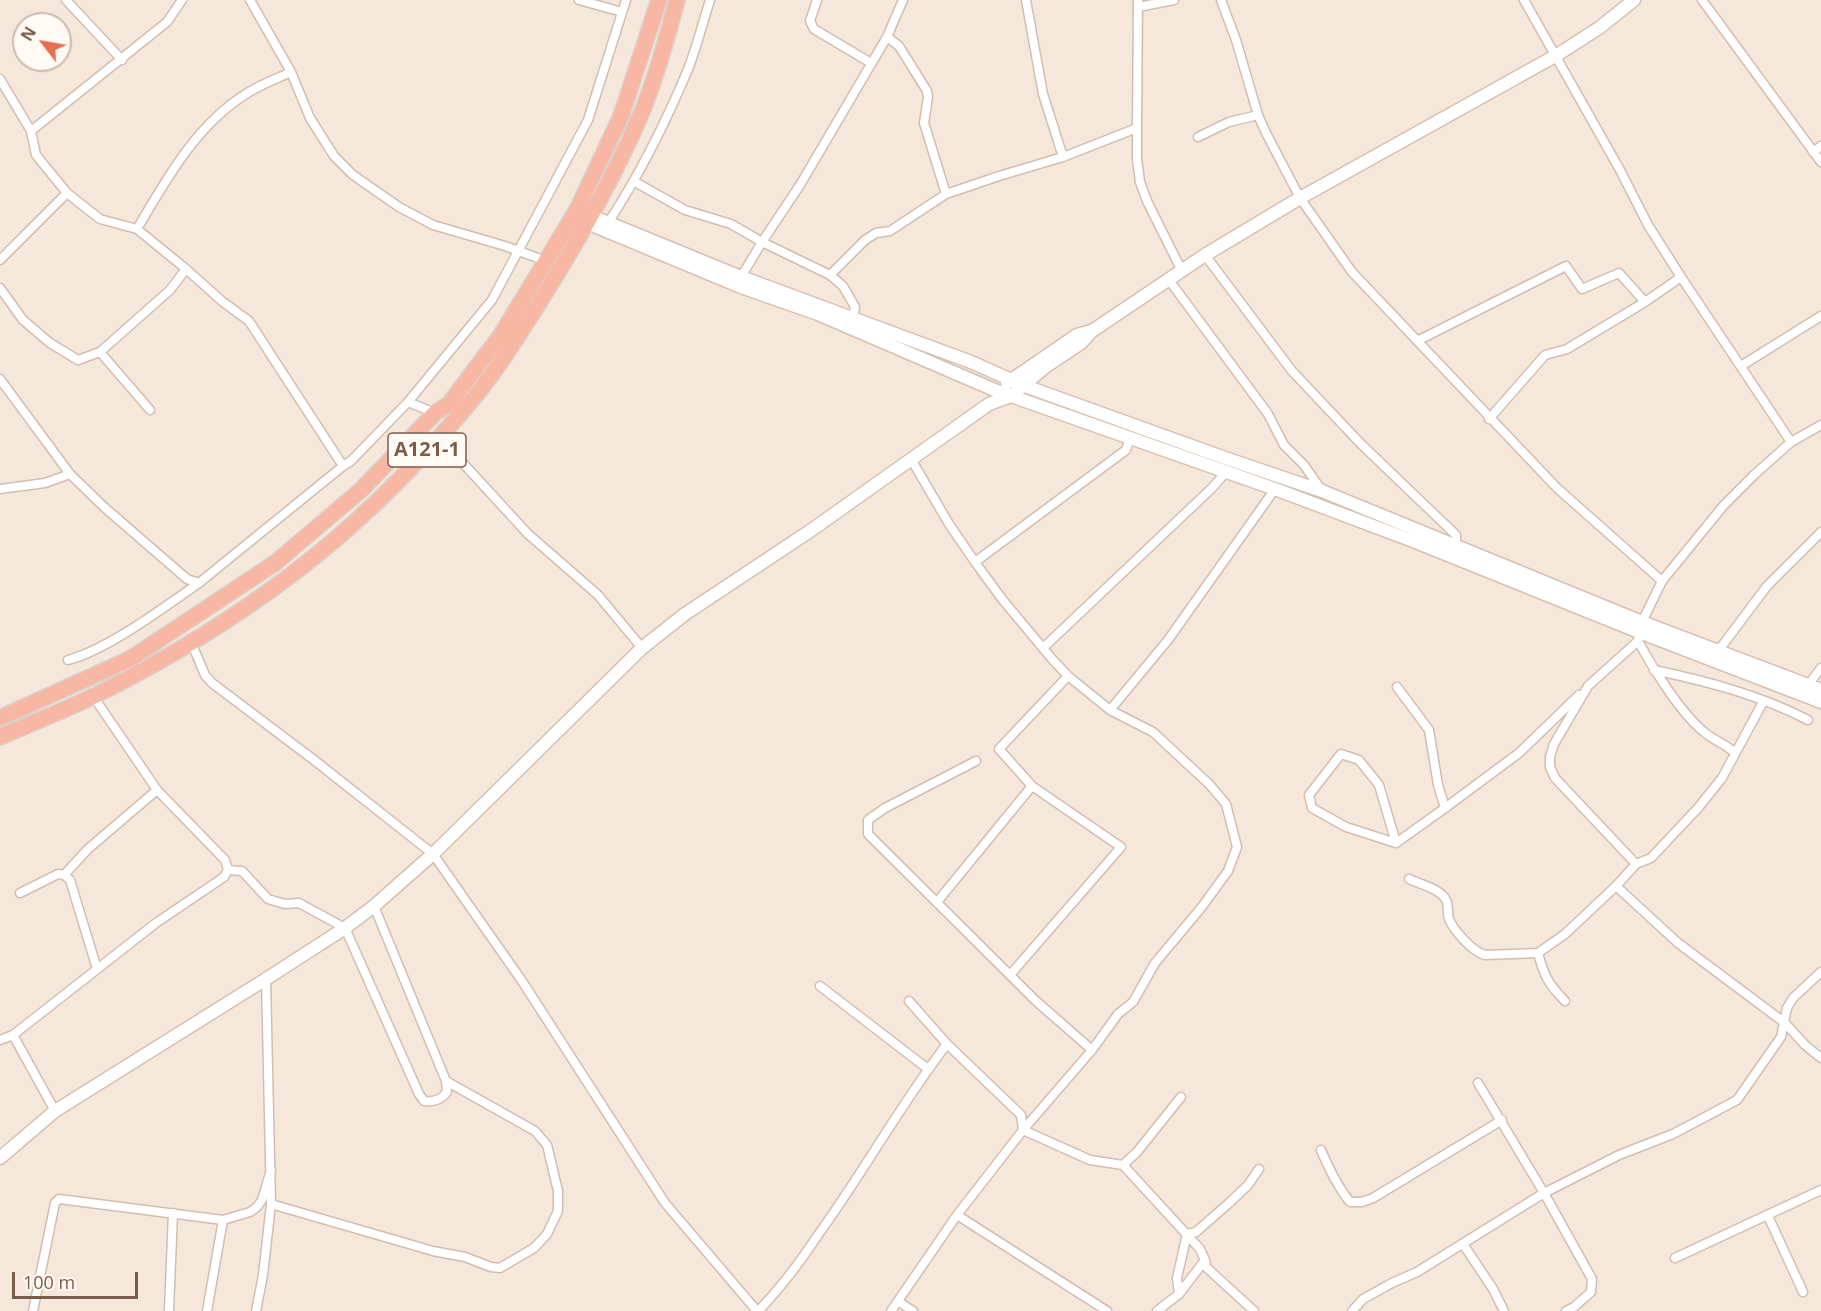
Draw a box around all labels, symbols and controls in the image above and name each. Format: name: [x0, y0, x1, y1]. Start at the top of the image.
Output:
north arrow: [12, 12, 72, 72]
text: N: [16, 23, 41, 45]
road number: A121-1: [388, 433, 466, 467]
scale bar: [15, 1260, 141, 1298]
text: 100 m: [23, 1270, 75, 1294]

